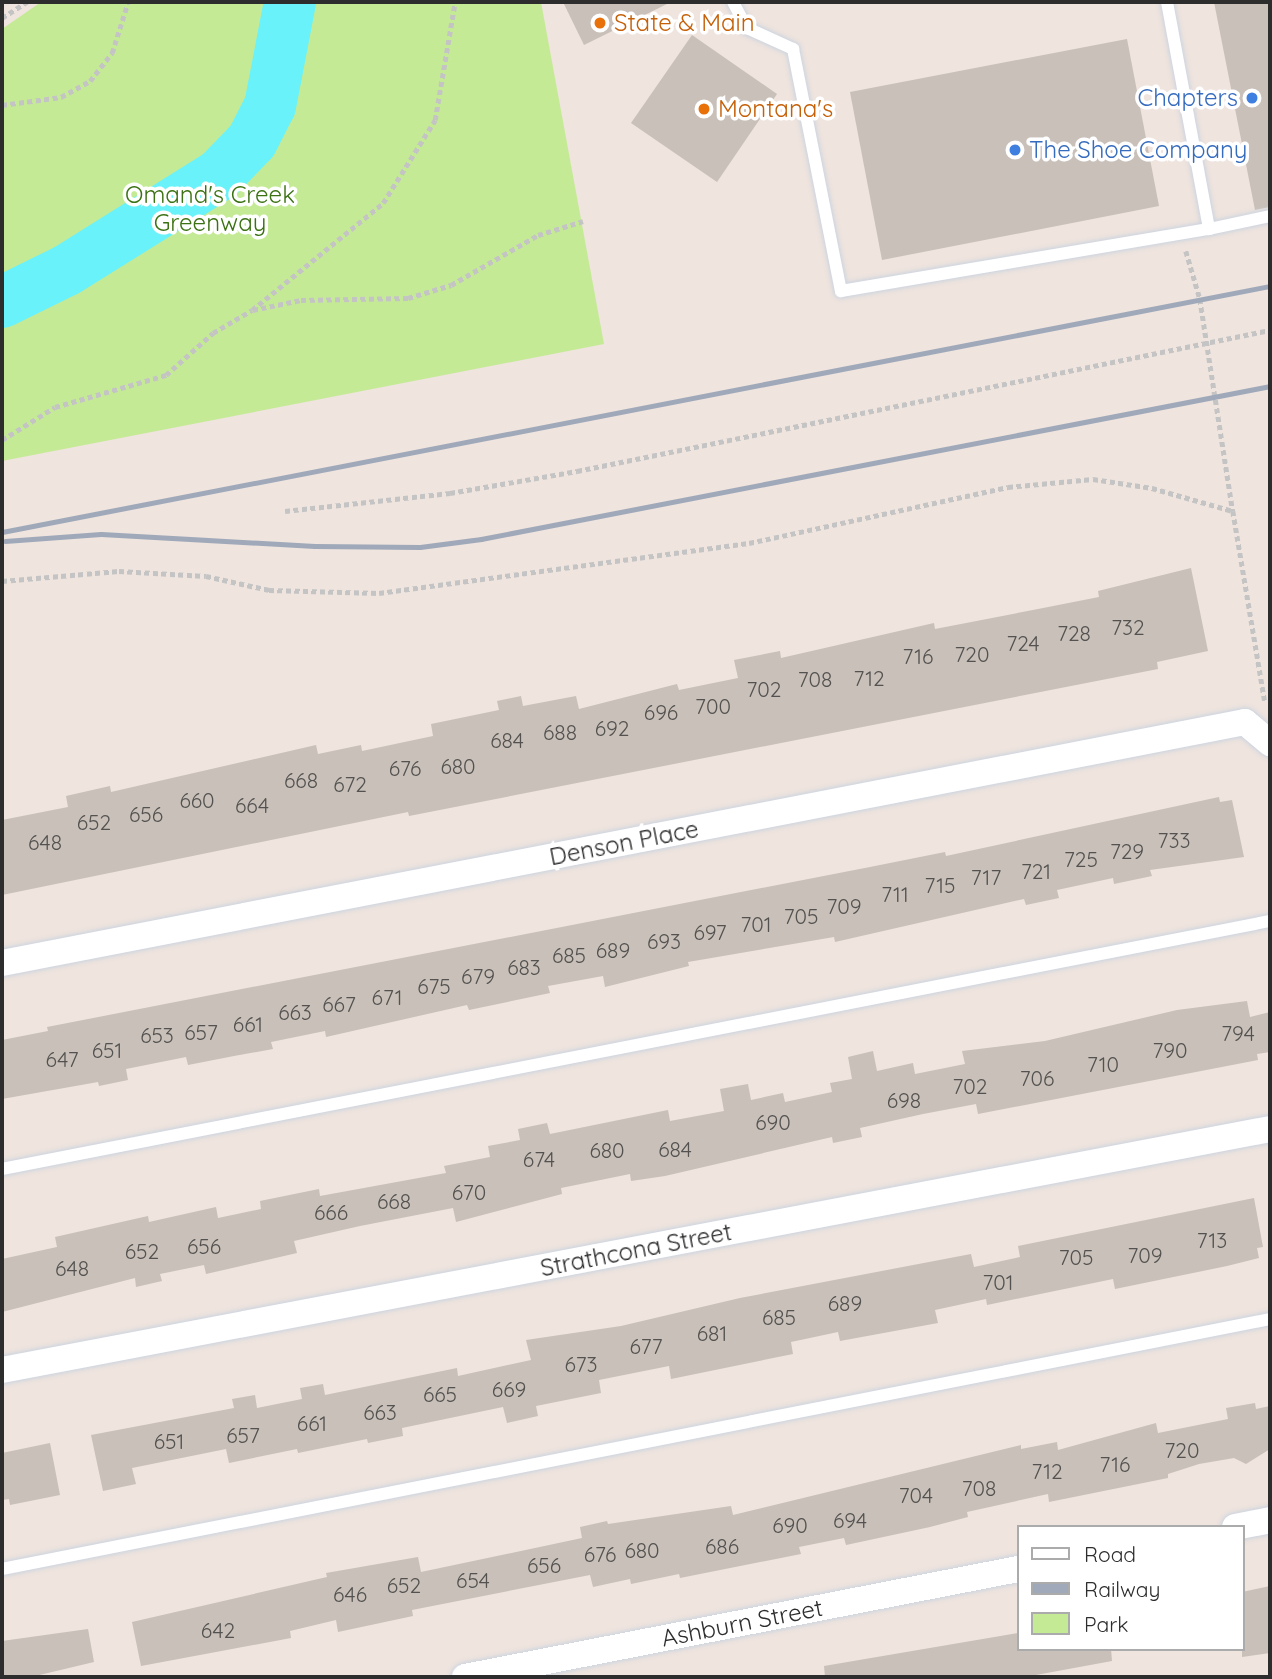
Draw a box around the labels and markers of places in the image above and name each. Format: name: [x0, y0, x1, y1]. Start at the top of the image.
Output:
place label: State & Main: [614, 9, 755, 37]
marker: State & Main: [592, 15, 608, 31]
place label: Chapters: [1138, 84, 1238, 112]
marker: Chapters: [1244, 90, 1260, 106]
place label: Montana's: [718, 95, 833, 123]
marker: Montana's: [696, 101, 712, 117]
place label: The Shoe Company: [1029, 136, 1247, 164]
marker: The Shoe Company: [1007, 142, 1023, 158]

